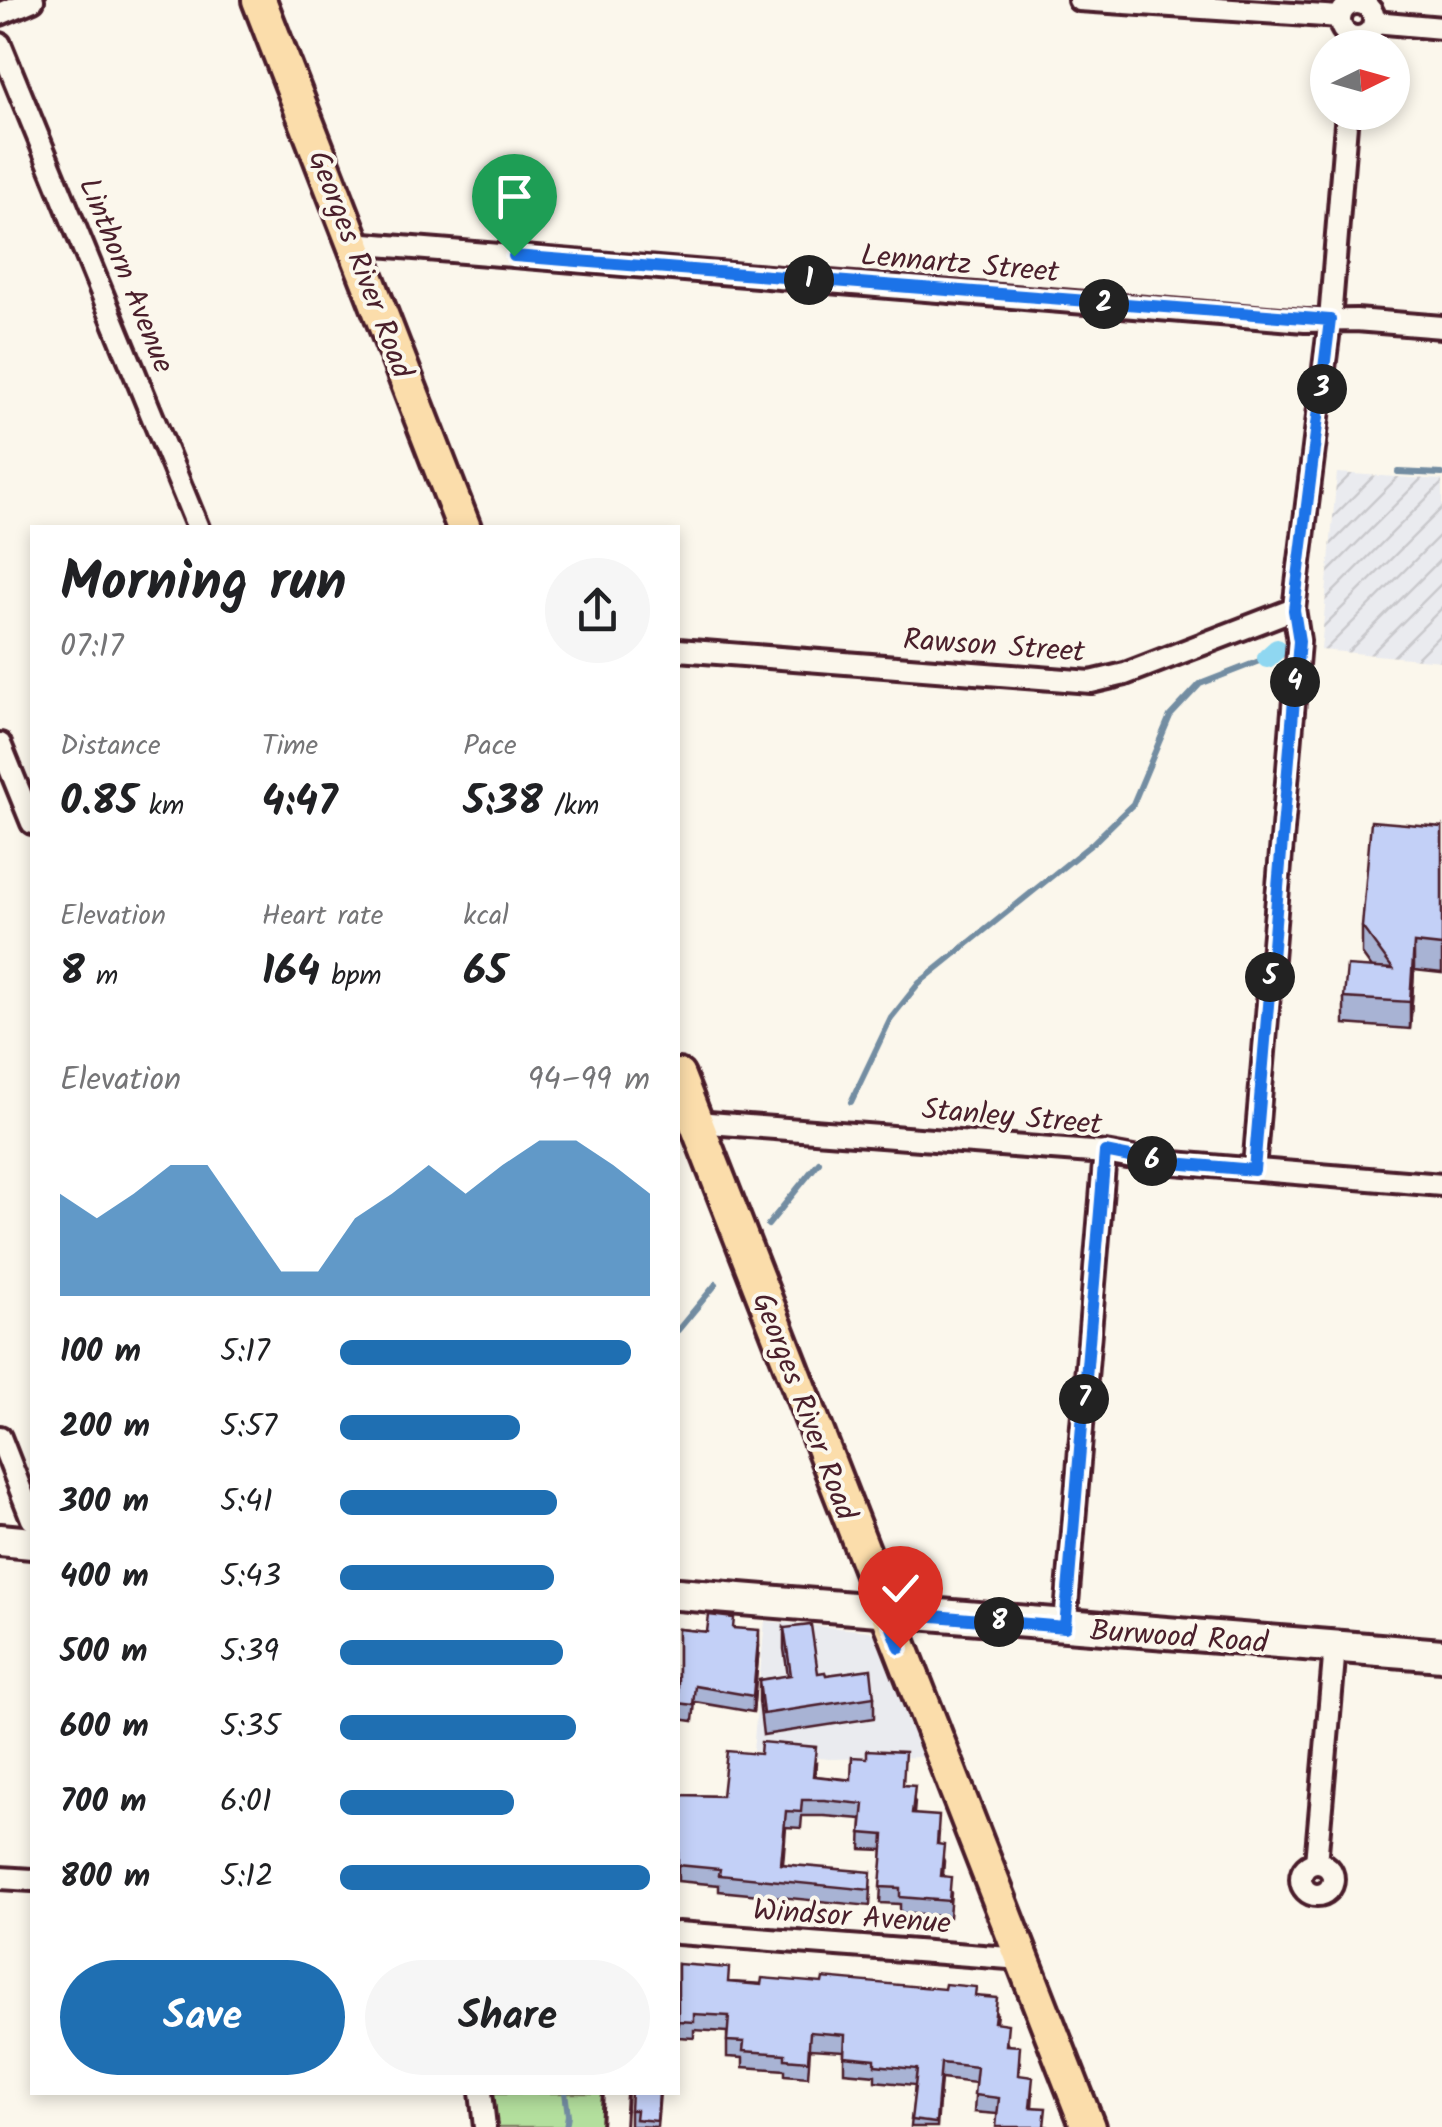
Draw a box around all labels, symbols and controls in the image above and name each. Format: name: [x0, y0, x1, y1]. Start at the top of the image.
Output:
north arrow: [1310, 30, 1410, 130]
map controls: [1310, 30, 1410, 130]
street label: Georges River Road: [294, 144, 425, 387]
pin: [472, 154, 557, 257]
icon: arrive: [487, 169, 542, 224]
street label: Linthorn Avenue: [64, 171, 186, 381]
street label: Lennartz Street: [859, 232, 1061, 298]
pin: 1: [784, 255, 834, 305]
text: 1: [805, 257, 813, 302]
pin: 2: [1079, 279, 1129, 329]
text: 2: [1096, 281, 1112, 326]
pin: 3: [1297, 364, 1347, 414]
text: 3: [1314, 366, 1330, 411]
text: Morning run: [60, 541, 347, 628]
button: share: [545, 558, 650, 663]
street label: Rawson Street: [901, 617, 1087, 677]
text: 07:17: [60, 622, 123, 673]
pin: 4: [1270, 657, 1320, 707]
text: 4: [1287, 659, 1303, 704]
text: Distance: [60, 724, 161, 769]
text: Time: [262, 724, 318, 769]
text: Pace: [463, 724, 517, 769]
text: 0.85: [60, 769, 138, 836]
text: 4:47: [262, 769, 338, 836]
text: 5:38: [463, 769, 543, 836]
text: km: [138, 784, 184, 829]
text: /km: [543, 784, 599, 829]
text: Elevation: [60, 894, 166, 939]
text: Heart rate: [262, 894, 383, 939]
text: kcal: [463, 894, 509, 939]
text: 8: [60, 939, 85, 1006]
text: 164: [262, 939, 320, 1006]
text: 65: [463, 939, 507, 1006]
pin: 5: [1245, 952, 1295, 1002]
text: m: [85, 954, 118, 999]
text: bpm: [320, 954, 382, 999]
text: 5: [1263, 954, 1277, 999]
text: Elevation: [60, 1055, 181, 1106]
text: 94–99 m: [528, 1055, 650, 1106]
street label: Stanley Street: [920, 1086, 1104, 1150]
pin: 6: [1127, 1136, 1177, 1186]
text: 6: [1144, 1138, 1160, 1183]
street label: Georges River Road: [738, 1286, 869, 1529]
text: 100 m: [60, 1327, 141, 1378]
text: 5:17: [220, 1327, 270, 1378]
pin: 7: [1059, 1374, 1109, 1424]
text: 7: [1077, 1376, 1091, 1421]
text: 200 m: [60, 1402, 150, 1453]
text: 5:57: [220, 1402, 277, 1453]
text: 300 m: [60, 1477, 149, 1528]
text: 5:41: [220, 1477, 273, 1528]
pin: [858, 1546, 943, 1649]
text: 400 m: [60, 1552, 149, 1603]
text: 5:43: [220, 1552, 281, 1603]
icon: check: [873, 1561, 928, 1616]
pin: 8: [974, 1597, 1024, 1647]
text: 8: [991, 1599, 1007, 1644]
street label: Burwood Road: [1088, 1608, 1270, 1668]
text: 500 m: [60, 1627, 148, 1678]
text: 5:39: [220, 1627, 279, 1678]
text: 600 m: [60, 1702, 149, 1753]
text: 5:35: [220, 1702, 281, 1753]
text: 700 m: [60, 1777, 146, 1828]
text: 6:01: [220, 1777, 272, 1828]
text: 800 m: [60, 1852, 150, 1903]
text: 5:12: [220, 1852, 274, 1903]
street label: Windsor Avenue: [751, 1887, 952, 1949]
button: Save: [60, 1960, 345, 2075]
button: Share: [365, 1960, 650, 2075]

